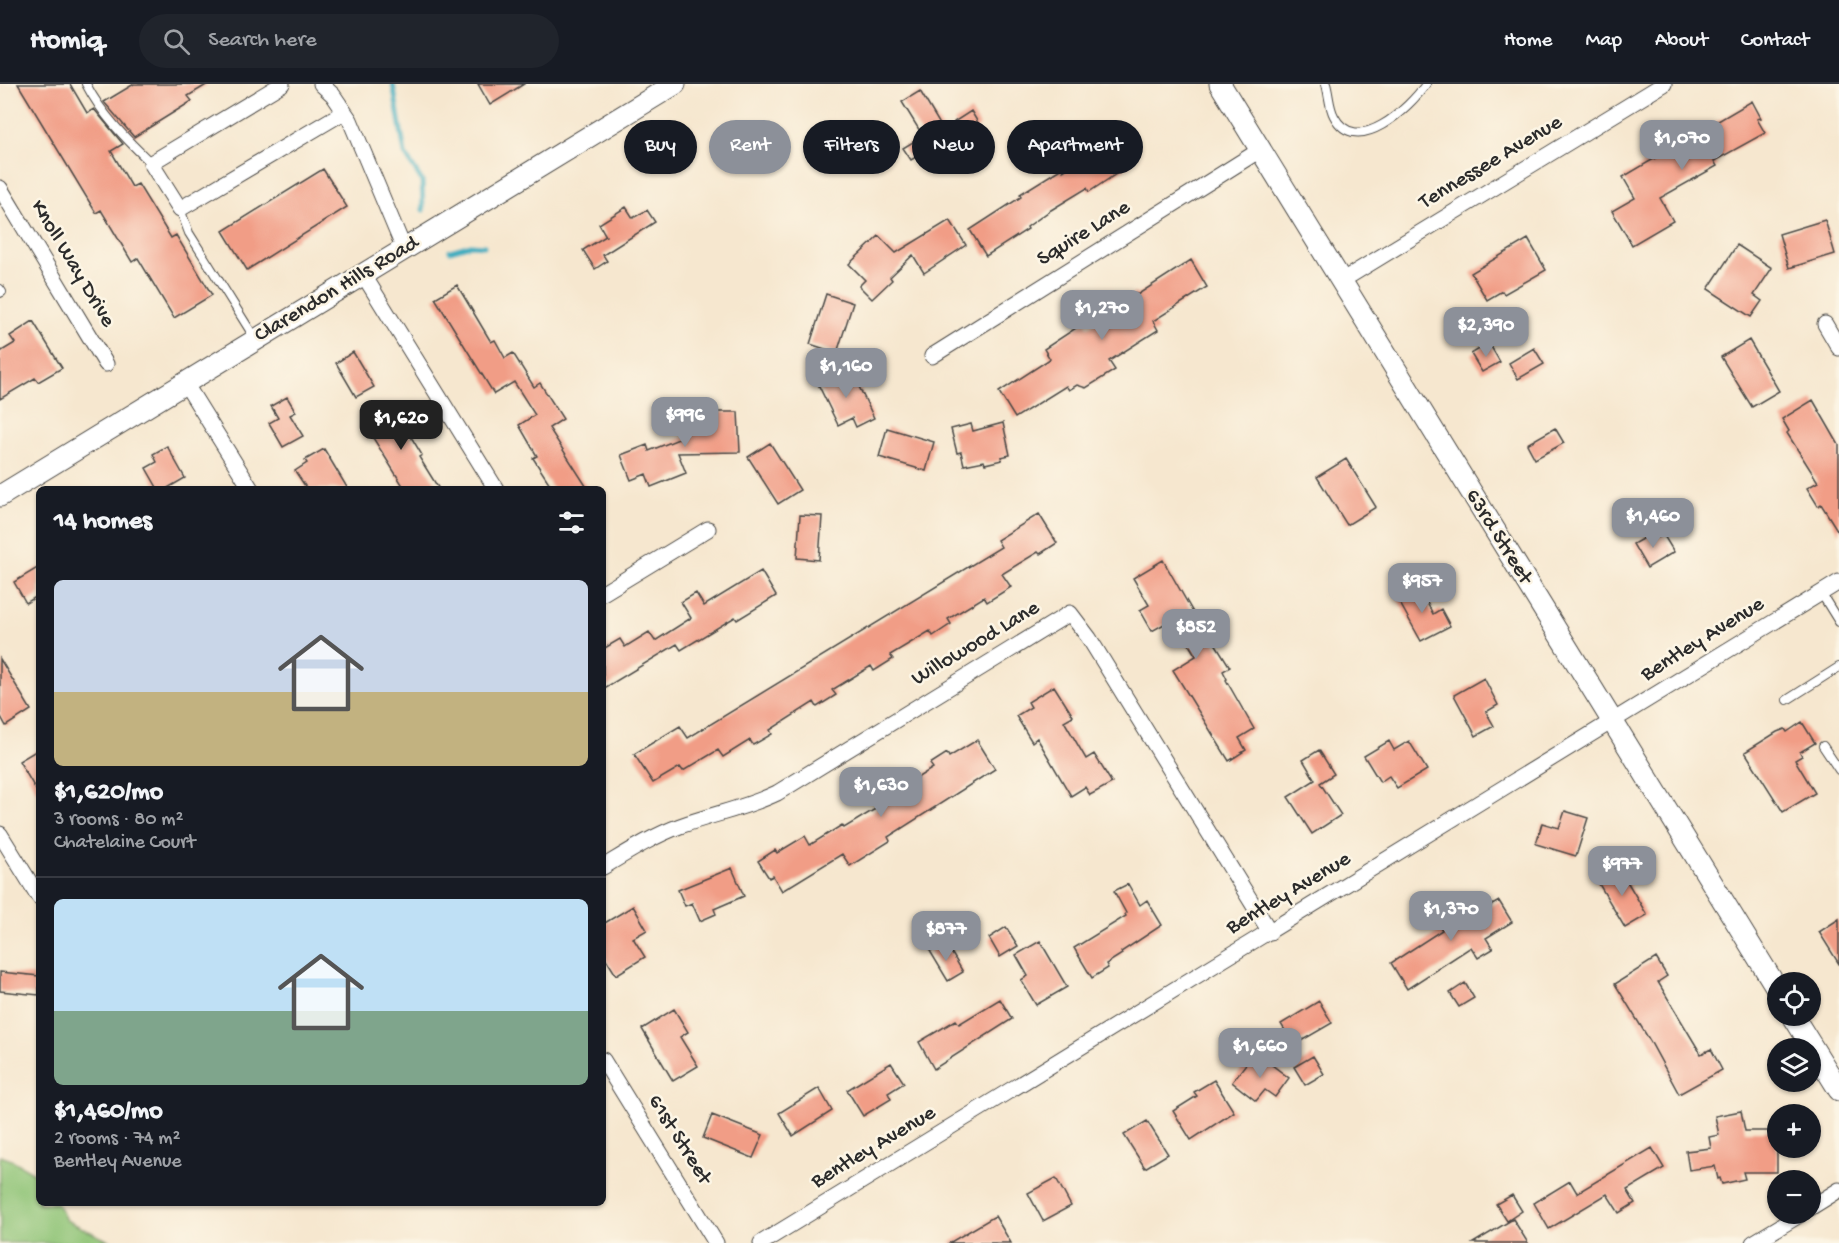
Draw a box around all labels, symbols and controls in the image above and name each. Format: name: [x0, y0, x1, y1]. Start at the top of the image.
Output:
search box: [139, 14, 559, 68]
text: Homiq: [30, 25, 103, 58]
icon: search: [160, 25, 193, 58]
text: Search here: [208, 28, 317, 54]
text: Home: [1504, 29, 1552, 54]
text: Map: [1585, 29, 1622, 54]
text: About: [1655, 29, 1708, 54]
text: Contact: [1741, 29, 1809, 54]
street label: Tennessee Avenue: [1413, 110, 1568, 217]
chip: Buy: [624, 120, 697, 174]
chip: Rent: [709, 120, 791, 174]
chip: Filters: [803, 120, 900, 174]
chip: New: [912, 120, 995, 174]
chip: Apartment: [1007, 120, 1143, 174]
pin: $1,070: [1633, 120, 1731, 171]
text: $1,070: [1654, 128, 1710, 151]
street label: Squire Lane: [1033, 195, 1136, 273]
street label: Knoll Way Drive: [24, 196, 121, 333]
street label: Clarendon Hills Road: [250, 230, 426, 349]
pin: $1,270: [1053, 290, 1151, 341]
text: $1,270: [1075, 298, 1129, 321]
pin: $2,390: [1437, 307, 1535, 358]
text: $2,390: [1458, 315, 1514, 338]
pin: $1,160: [797, 348, 895, 399]
text: $1,160: [820, 356, 872, 379]
pin: $996: [649, 397, 721, 448]
pin: $1,620: [352, 400, 450, 451]
text: $996: [665, 405, 705, 428]
text: $1,620: [374, 408, 428, 431]
street label: 63rd Street: [1459, 485, 1538, 591]
pin: $1,460: [1604, 498, 1702, 549]
icon: filters: [555, 506, 588, 539]
text: $1,460: [1626, 506, 1680, 529]
text: 14 homes: [54, 507, 152, 538]
pin: $957: [1386, 563, 1458, 614]
text: $957: [1402, 571, 1442, 594]
street label: Bentley Avenue: [1636, 591, 1770, 689]
street label: Willowood Lane: [907, 595, 1045, 692]
pin: $852: [1160, 609, 1232, 660]
text: $852: [1176, 617, 1216, 640]
icon: home: [267, 619, 375, 727]
pin: $1,630: [832, 767, 930, 818]
text: $1,630: [853, 775, 909, 798]
text: $1,620/mo: [54, 778, 163, 809]
text: 3 rooms · 80 m²: [54, 809, 183, 832]
text: Chatelaine Court: [54, 832, 195, 855]
street label: Bentley Avenue: [1221, 846, 1356, 942]
pin: $977: [1586, 846, 1658, 897]
text: $977: [1602, 854, 1642, 877]
pin: $1,370: [1402, 891, 1500, 942]
text: $1,370: [1423, 899, 1479, 922]
pin: $877: [910, 911, 982, 962]
text: $877: [926, 919, 966, 942]
icon: home: [267, 938, 375, 1046]
map controls: [1767, 972, 1821, 1224]
button: locate: [1767, 972, 1821, 1026]
pin: $1,660: [1211, 1028, 1309, 1079]
text: $1,660: [1233, 1036, 1287, 1059]
button: layers: [1767, 1038, 1821, 1092]
street label: 61st Street: [641, 1090, 718, 1191]
text: $1,460/mo: [54, 1097, 163, 1128]
street label: Bentley Avenue: [806, 1100, 941, 1196]
button: +: [1767, 1104, 1821, 1158]
text: 2 rooms · 74 m²: [54, 1128, 180, 1151]
text: Bentley Avenue: [54, 1151, 182, 1174]
button: −: [1767, 1170, 1821, 1224]

